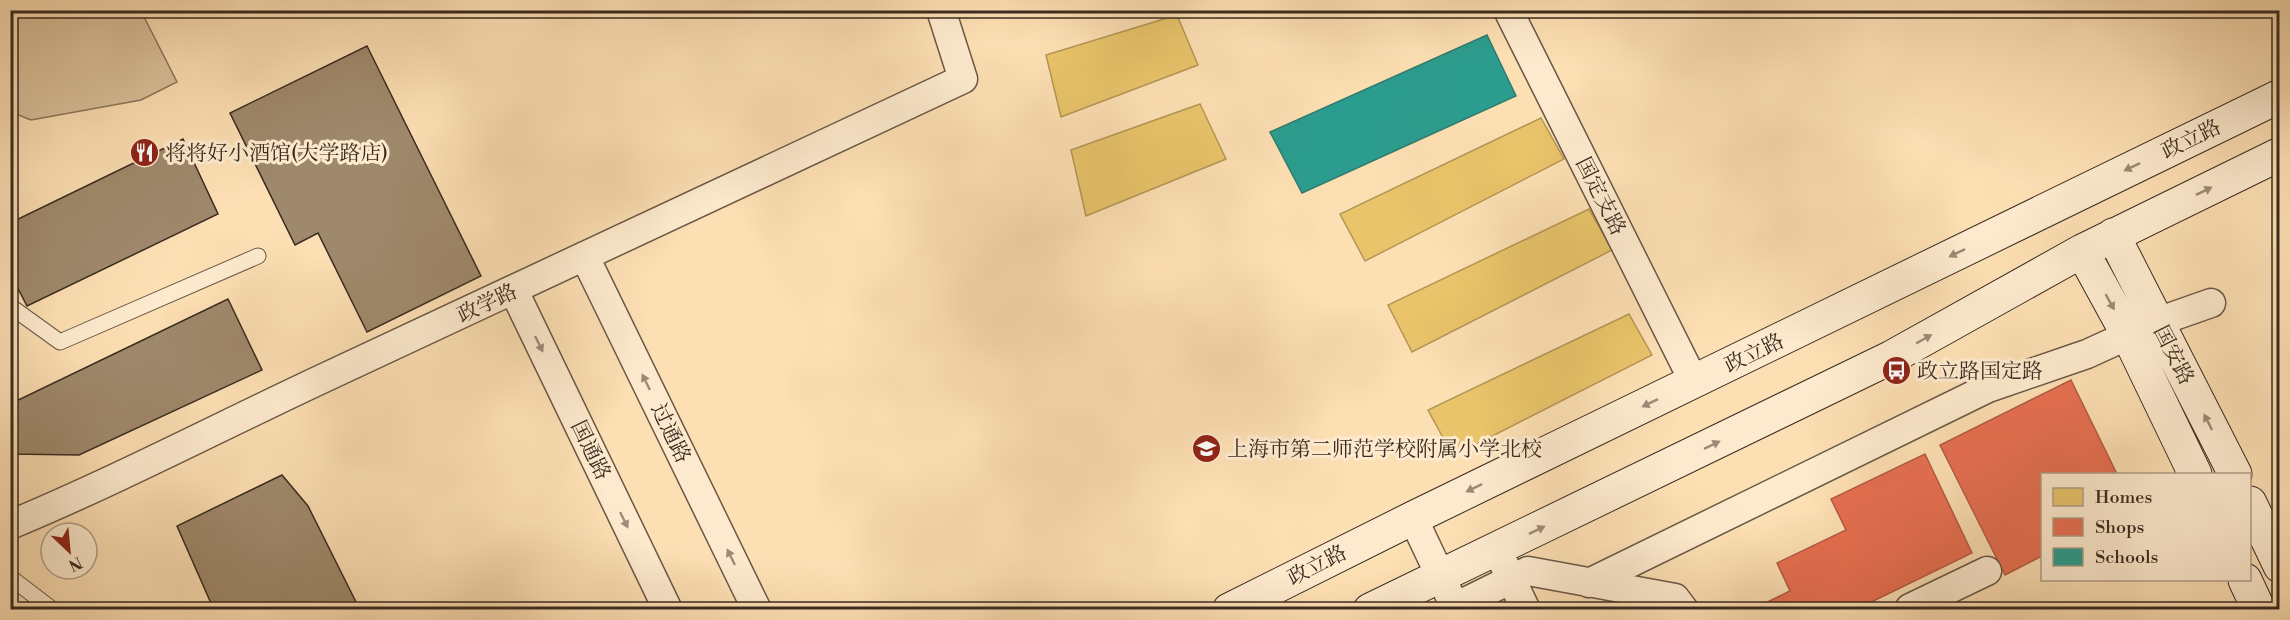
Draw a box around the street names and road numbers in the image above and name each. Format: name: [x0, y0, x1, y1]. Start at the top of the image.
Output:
street label: 政立路: [2157, 114, 2225, 165]
street label: 国定支路: [1569, 153, 1631, 240]
street label: 政学路: [453, 279, 521, 329]
street label: 国安路: [2147, 321, 2199, 389]
street label: 政立路: [1720, 328, 1788, 379]
street label: 过通路: [645, 399, 696, 467]
street label: 国通路: [565, 416, 616, 484]
street label: 政立路: [1283, 540, 1351, 592]

